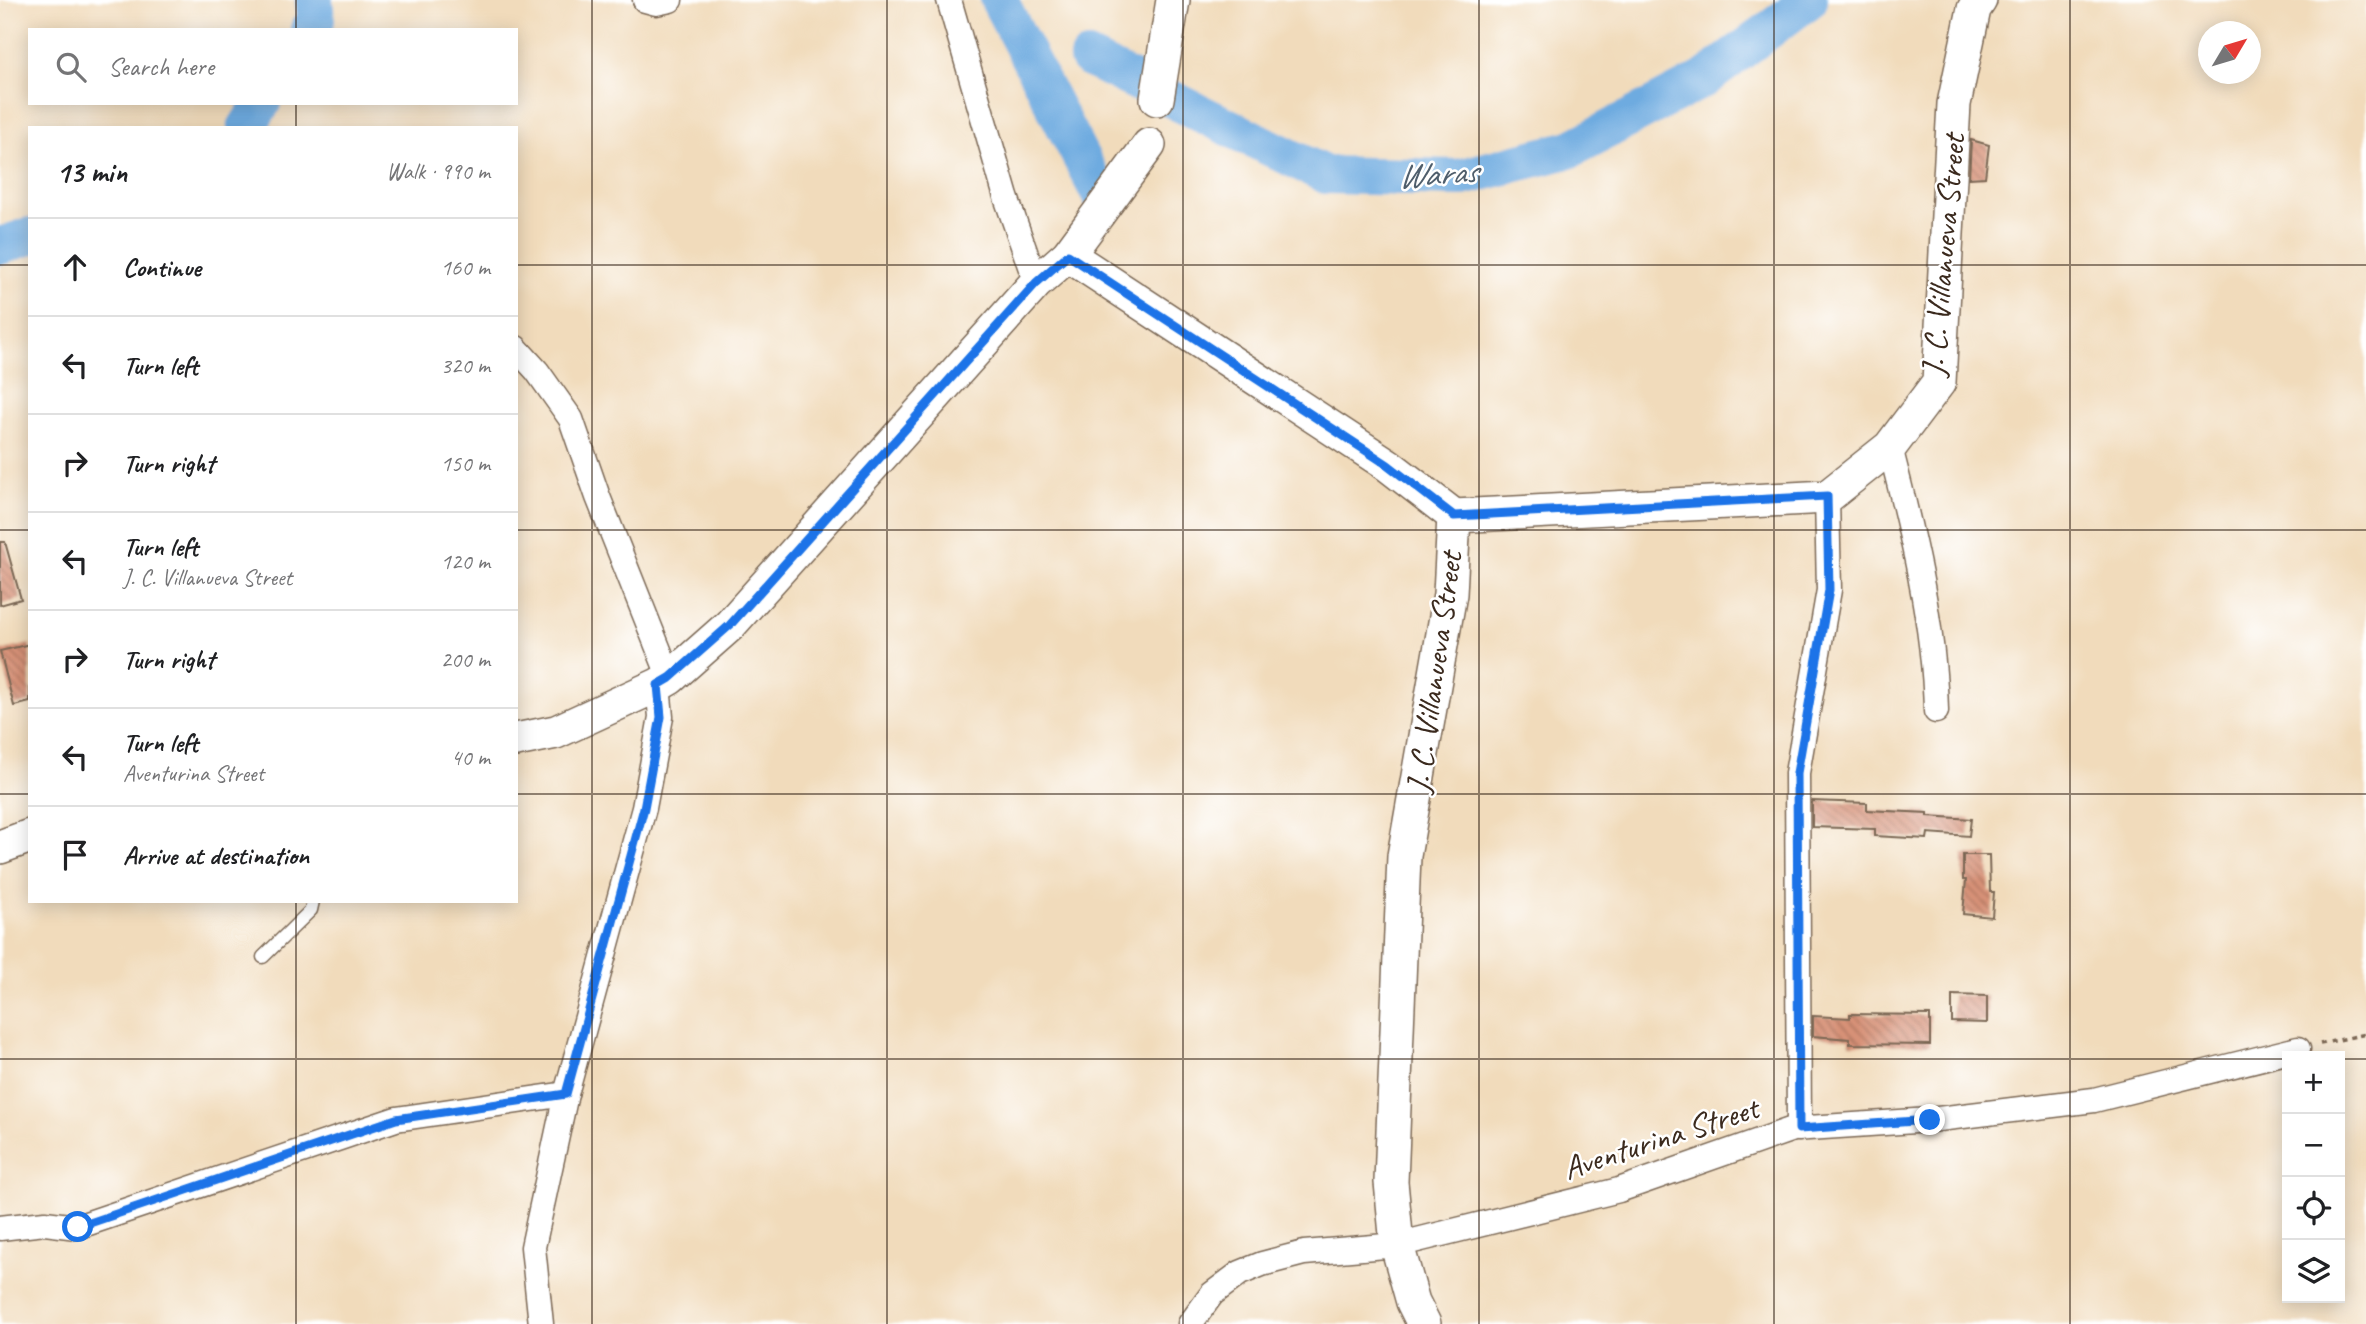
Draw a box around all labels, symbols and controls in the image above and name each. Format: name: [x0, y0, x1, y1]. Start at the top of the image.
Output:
north arrow: [2198, 21, 2261, 84]
search box: [28, 28, 518, 105]
icon: search: [52, 48, 90, 86]
text: Search here: [108, 50, 214, 83]
street label: J. C. Villanueva Street: [1911, 129, 1975, 380]
water label: Waras: [1396, 148, 1484, 199]
text: 13 min: [56, 153, 127, 191]
text: Walk · 990 m: [386, 157, 490, 186]
icon: ahead: [56, 248, 94, 286]
text: Continue: [123, 251, 201, 284]
text: 160 m: [441, 253, 490, 282]
icon: left: [56, 346, 94, 384]
text: Turn left: [123, 349, 198, 382]
text: 320 m: [441, 351, 490, 380]
icon: right: [56, 444, 94, 482]
text: Turn right: [123, 447, 214, 480]
text: 150 m: [441, 449, 490, 478]
text: Turn left: [123, 530, 198, 563]
icon: left: [56, 542, 94, 580]
street label: J. C. Villanueva Street: [1396, 546, 1472, 797]
text: 120 m: [441, 547, 490, 576]
text: J. C. Villanueva Street: [123, 563, 292, 592]
icon: right: [56, 640, 94, 678]
text: Turn right: [123, 643, 214, 676]
text: 200 m: [441, 645, 490, 674]
text: Turn left: [123, 726, 198, 759]
icon: left: [56, 738, 94, 776]
text: 40 m: [451, 743, 490, 772]
text: Aventurina Street: [123, 759, 264, 788]
icon: arrive: [56, 836, 94, 874]
text: Arrive at destination: [123, 839, 309, 872]
map controls: [2282, 1051, 2345, 1303]
button: +: [2282, 1051, 2345, 1114]
street label: Aventurina Street: [1557, 1086, 1766, 1189]
route end: [1914, 1104, 1945, 1135]
button: −: [2282, 1114, 2345, 1177]
button: locate: [2282, 1177, 2345, 1240]
route start: [62, 1211, 93, 1242]
button: layers: [2282, 1240, 2345, 1303]

